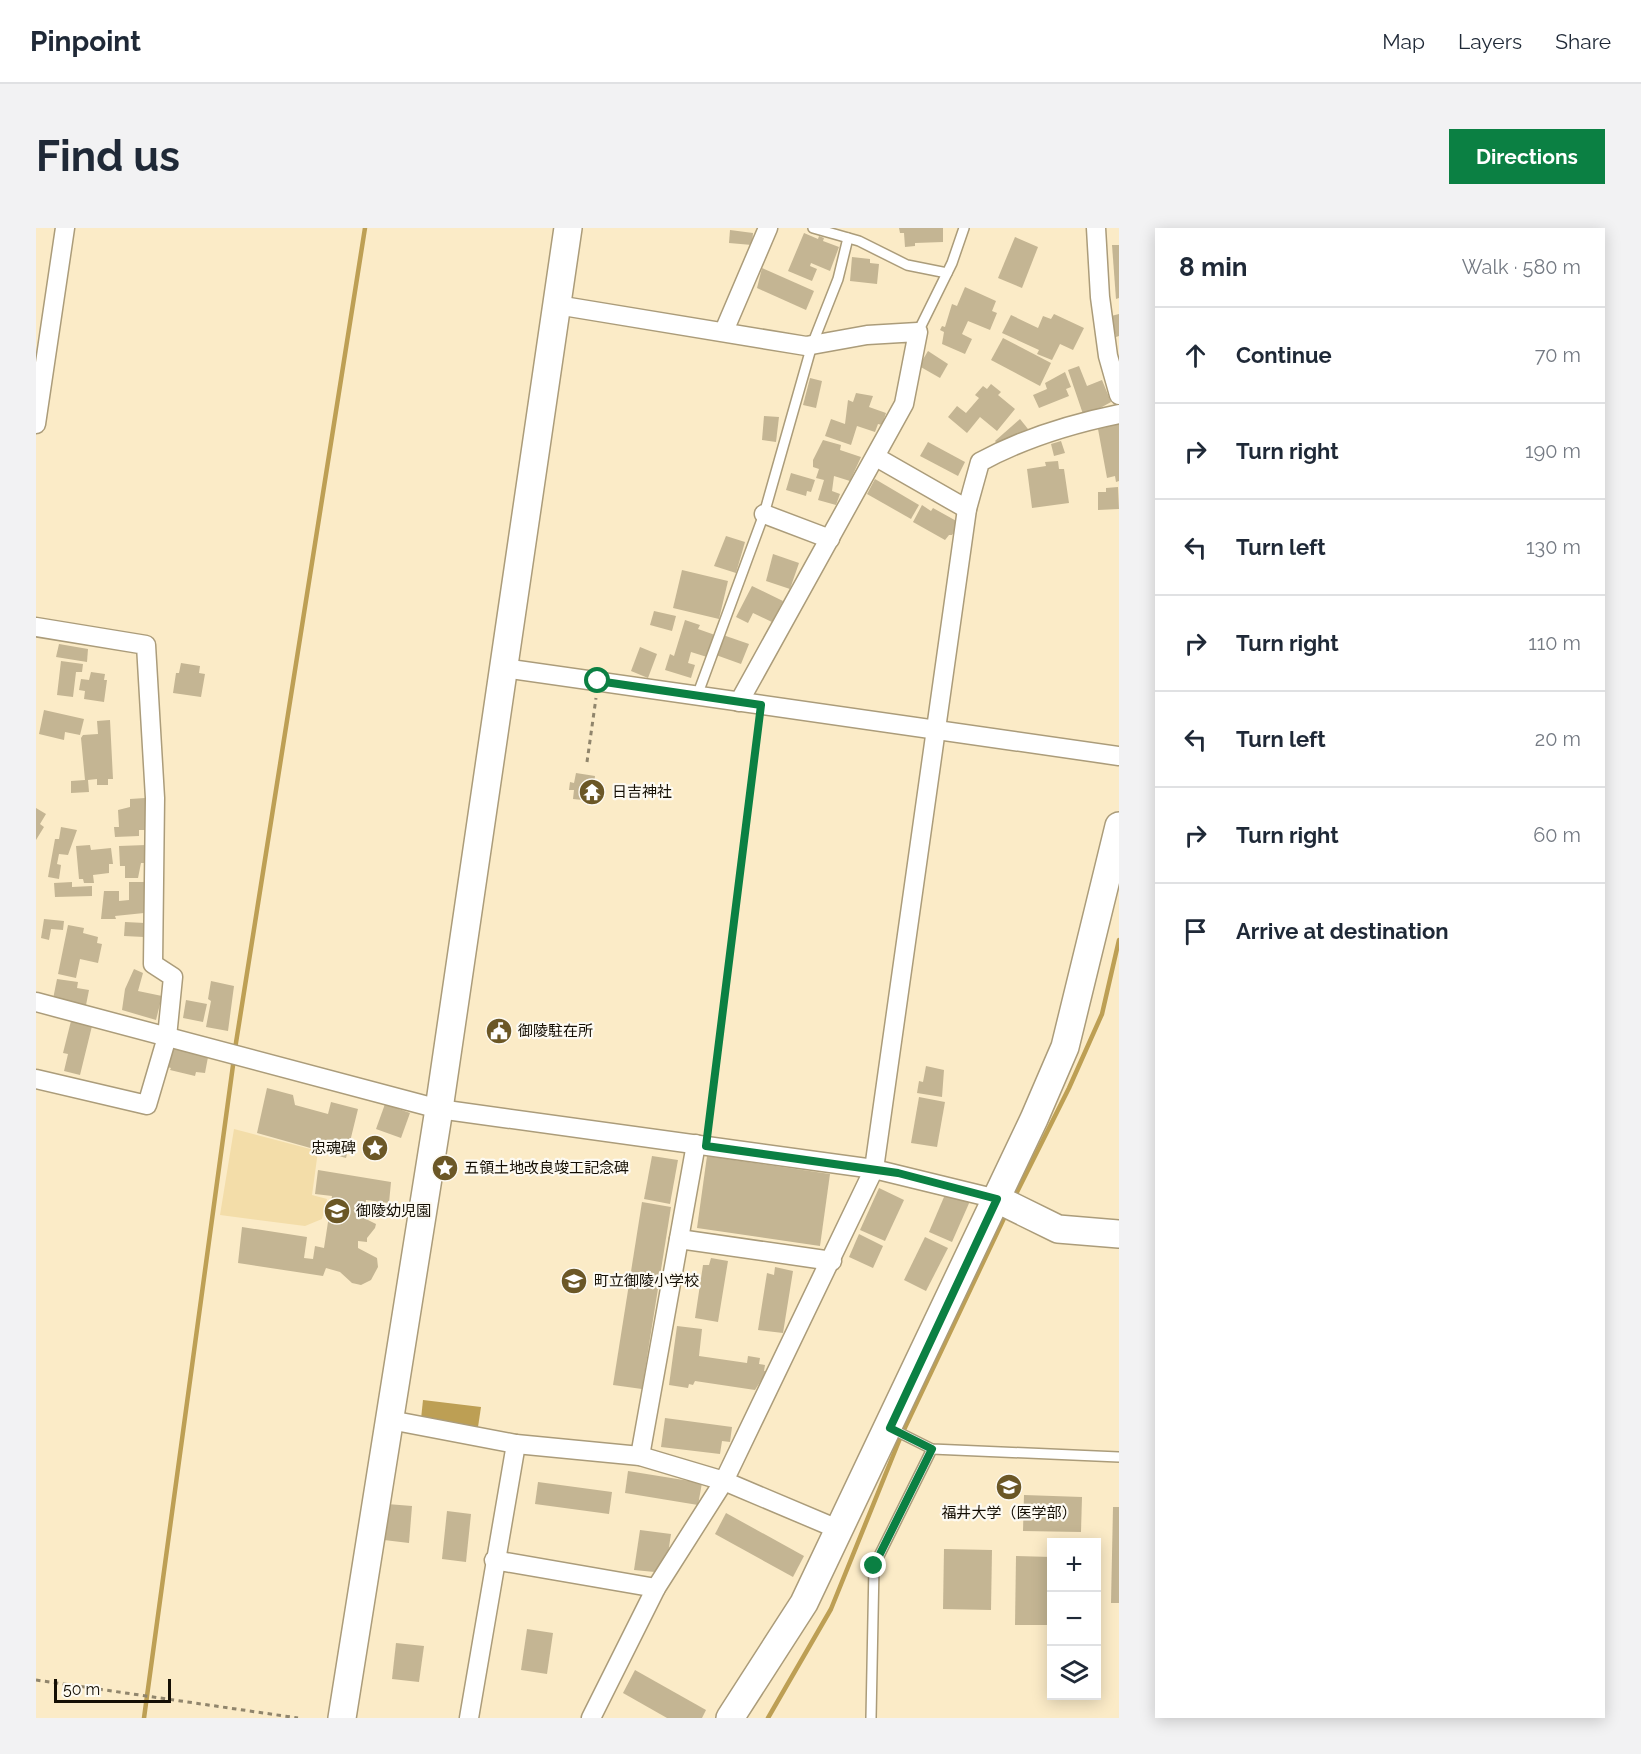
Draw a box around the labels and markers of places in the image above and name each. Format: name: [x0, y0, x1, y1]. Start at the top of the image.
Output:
temple icon: 日吉神社: [577, 777, 607, 807]
place label: 日吉神社: [612, 783, 672, 801]
public building icon: 御陵駐在所: [484, 1016, 514, 1046]
place label: 御陵駐在所: [518, 1022, 593, 1040]
place icon: 忠魂碑: [360, 1133, 390, 1163]
place label: 忠魂碑: [311, 1139, 356, 1157]
place icon: 五領土地改良竣工記念碑: [430, 1153, 460, 1183]
place label: 五領土地改良竣工記念碑: [464, 1159, 629, 1177]
school or university icon: 御陵幼児園: [322, 1196, 352, 1226]
place label: 御陵幼児園: [356, 1202, 431, 1220]
school or university icon: 町立御陵小学校: [559, 1266, 589, 1296]
place label: 町立御陵小学校: [594, 1272, 699, 1290]
school or university icon: 福井大学（医学部）: [994, 1472, 1024, 1502]
place label: 福井大学（医学部）: [941, 1504, 1077, 1522]

